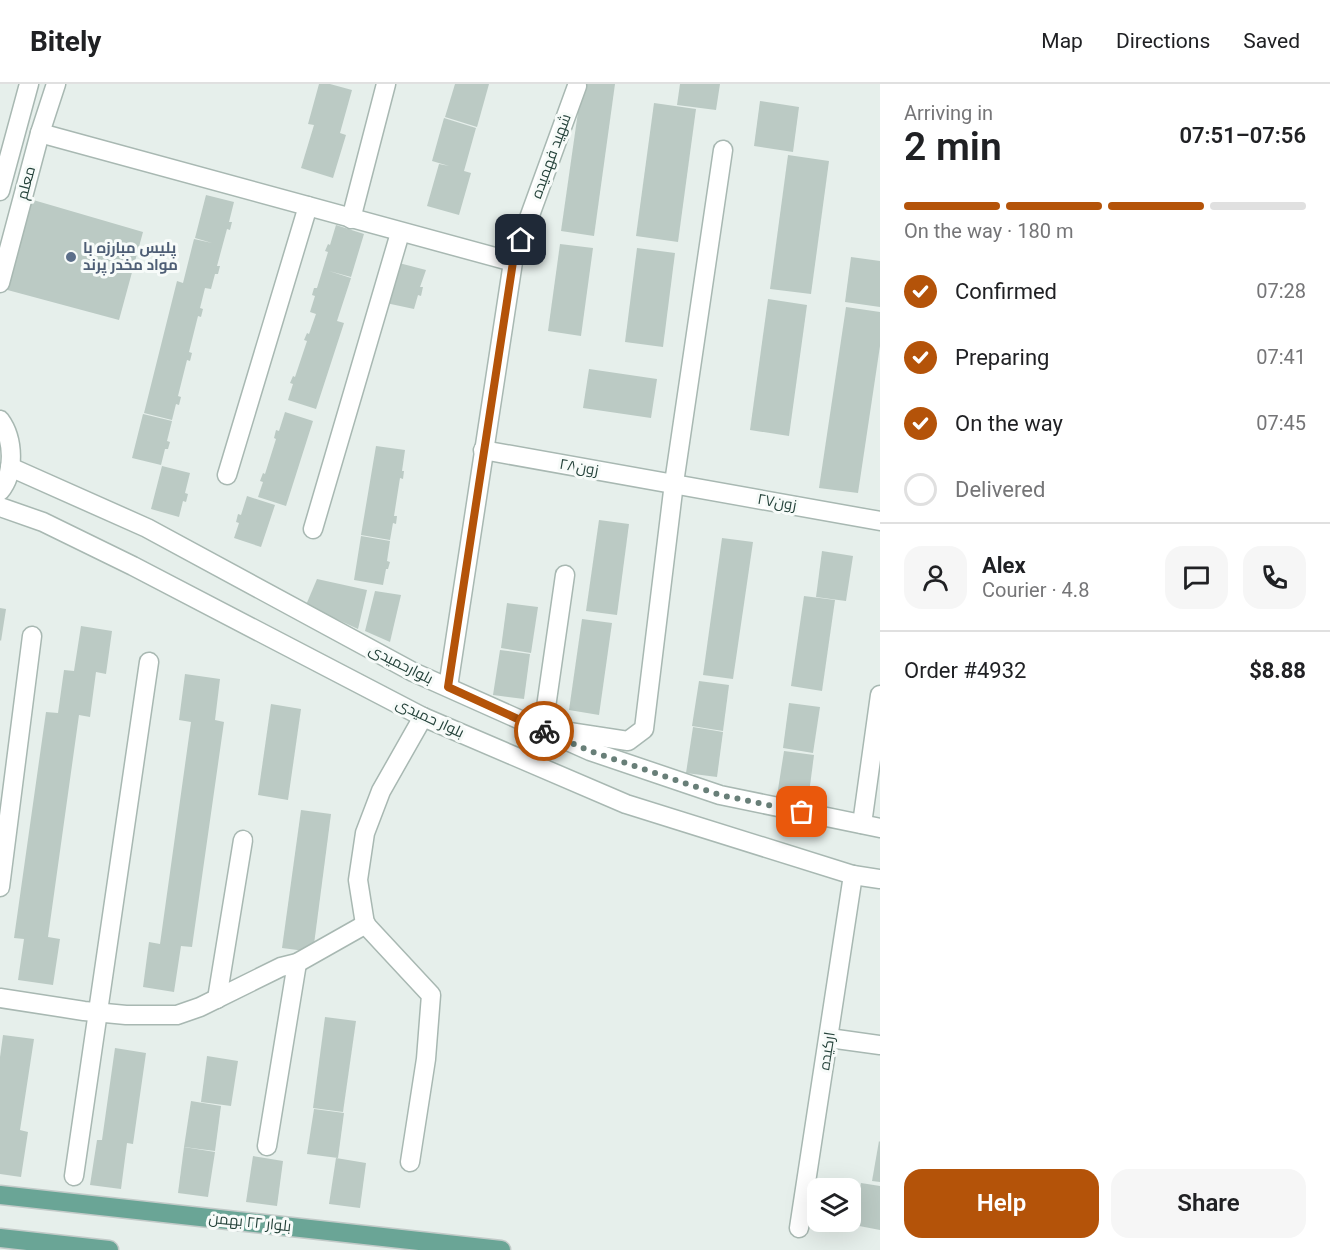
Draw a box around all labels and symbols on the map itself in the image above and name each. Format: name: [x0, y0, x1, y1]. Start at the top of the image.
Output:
street label: شهید فهمیده: [527, 111, 576, 201]
street label: معلم: [13, 164, 40, 202]
pin: [495, 214, 546, 265]
place label: پلیس مبارزه با مواد مخدر پرند: [83, 239, 178, 276]
marker: پلیس مبارزه با مواد مخدر پرند: [64, 250, 78, 264]
street label: زون۲۸: [558, 455, 600, 480]
street label: زون۲۷: [756, 490, 798, 515]
street label: بلوارحمیدی: [365, 640, 436, 689]
street label: بلوار حمیدی: [393, 694, 467, 743]
courier: [514, 701, 574, 761]
pin: [776, 786, 827, 837]
street label: ارکیده: [815, 1031, 839, 1071]
street label: بلوار ۲۲ بهمن: [208, 1209, 292, 1236]

